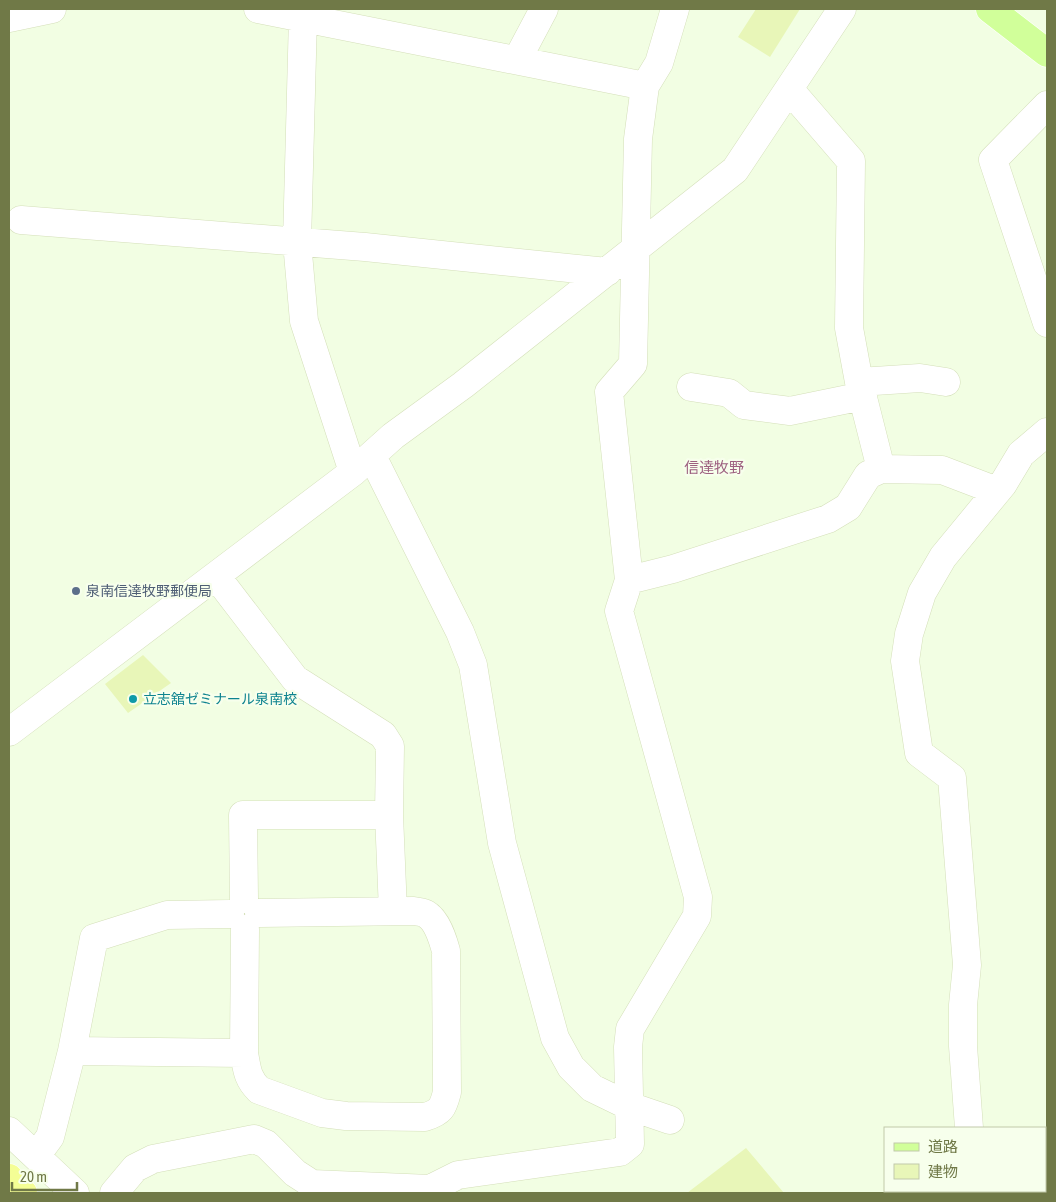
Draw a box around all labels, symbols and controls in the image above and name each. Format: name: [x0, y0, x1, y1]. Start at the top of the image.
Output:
district label: 信達牧野: [684, 459, 744, 476]
place label: 泉南信達牧野郵便局: [86, 583, 212, 599]
marker: 泉南信達牧野郵便局: [70, 585, 82, 597]
place label: 立志舘ゼミナール泉南校: [143, 691, 297, 707]
marker: 立志舘ゼミナール泉南校: [127, 693, 139, 705]
legend: [884, 1127, 1046, 1192]
text: 道路: [928, 1138, 958, 1155]
scale bar: [12, 1160, 78, 1192]
text: 建物: [928, 1163, 958, 1180]
text: 20 m: [20, 1168, 47, 1185]

